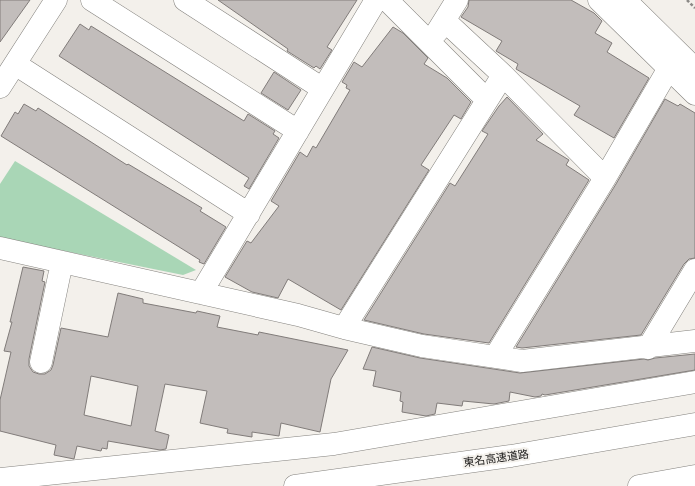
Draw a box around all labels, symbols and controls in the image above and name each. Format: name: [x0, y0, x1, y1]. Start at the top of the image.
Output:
street label: 東名高速道路: [462, 447, 530, 470]

